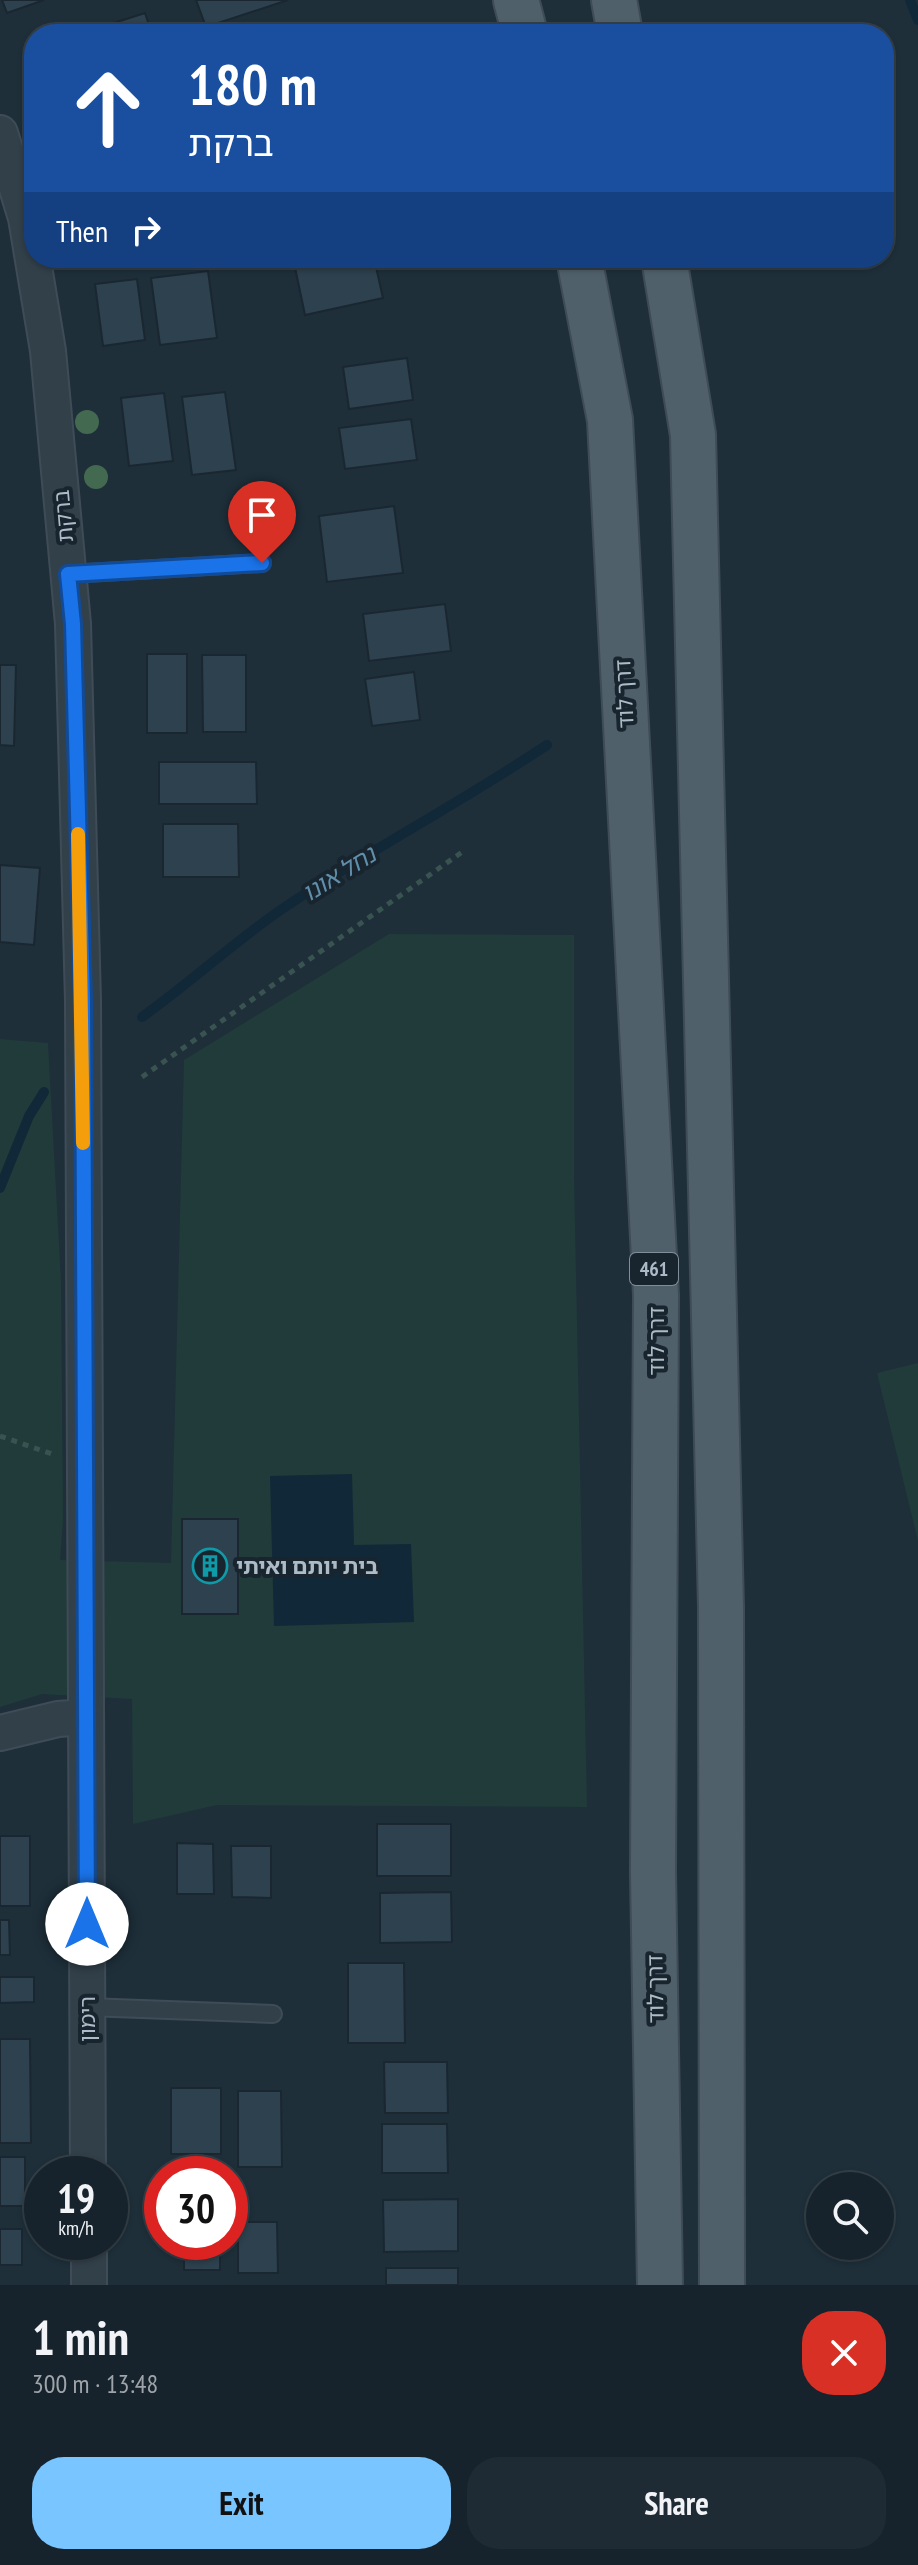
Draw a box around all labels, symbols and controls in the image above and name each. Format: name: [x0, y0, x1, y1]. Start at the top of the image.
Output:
text: 180 m: [188, 48, 317, 120]
icon: ahead: [56, 56, 160, 160]
text: ברקת: [188, 119, 274, 166]
icon: right: [124, 208, 168, 252]
text: Then: [56, 211, 108, 250]
pin: [228, 481, 296, 563]
street label: ברקת: [47, 489, 79, 543]
icon: arrive: [240, 493, 284, 537]
street label: דרך לוד: [608, 659, 640, 729]
water label: נחל אונו: [296, 838, 383, 908]
road number: 461: [630, 1253, 678, 1285]
street label: דרך לוד: [642, 1306, 670, 1376]
building icon: בית יותם ואיתי: [191, 1547, 229, 1585]
place label: בית יותם ואיתי: [236, 1552, 378, 1580]
position arrow: [45, 1882, 129, 1966]
street label: דרך לוד: [640, 1954, 670, 2024]
street label: רימון: [73, 1996, 101, 2042]
speed limit sign: 30: [144, 2156, 248, 2260]
text: 19: [57, 2172, 95, 2224]
map controls: [806, 2172, 894, 2260]
button: search: [806, 2172, 894, 2260]
text: km/h: [58, 2215, 94, 2241]
text: 1 min: [32, 2306, 129, 2368]
button: close: [802, 2311, 886, 2395]
text: 300 m · 13:48: [32, 2367, 158, 2400]
button: Exit: [32, 2457, 451, 2549]
button: Share: [467, 2457, 886, 2549]

